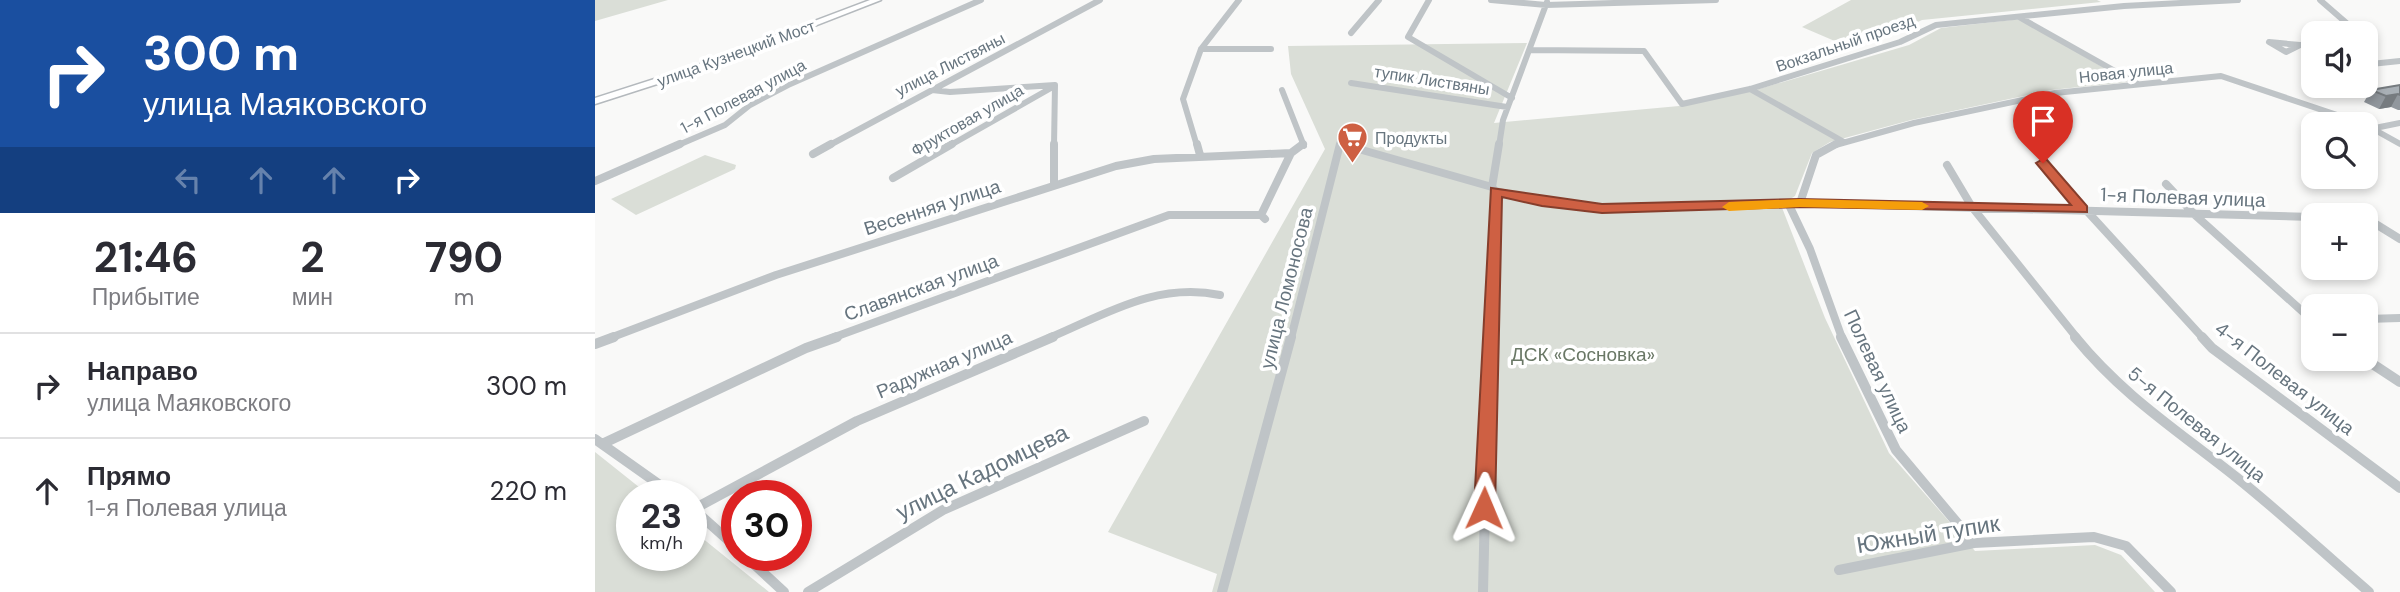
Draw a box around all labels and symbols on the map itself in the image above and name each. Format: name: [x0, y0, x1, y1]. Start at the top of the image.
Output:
street label: Вокзальный проезд: [1773, 10, 1918, 77]
street label: улица Кузнецкий Мост: [654, 15, 819, 92]
street label: улица Листвяны: [892, 28, 1009, 101]
street label: 1-я Полевая улица: [677, 55, 810, 138]
street label: Новая улица: [2078, 57, 2174, 88]
street label: тупик Листвяны: [1373, 61, 1491, 100]
street label: Фруктовая улица: [907, 80, 1027, 161]
pin: [2013, 91, 2073, 163]
supermarket icon: Продукты: [1335, 121, 1369, 165]
place label: Продукты: [1375, 128, 1447, 149]
street label: Весенняя улица: [861, 173, 1004, 241]
street label: 1-я Полевая улица: [2100, 182, 2266, 213]
street label: улица Ломоносова: [1254, 204, 1319, 372]
street label: Славянская улица: [841, 248, 1002, 327]
street label: Полевая улица: [1838, 305, 1917, 437]
street label: 4-я Полевая улица: [2210, 316, 2360, 441]
street label: Радужная улица: [873, 325, 1016, 404]
park label: ДСК «Сосновка»: [1511, 342, 1655, 367]
street label: 5-я Полевая улица: [2122, 361, 2271, 488]
street label: улица Кадомцева: [891, 417, 1073, 527]
position arrow: [1447, 471, 1521, 545]
speed limit sign: 30: [721, 480, 812, 571]
street label: Южный тупик: [1854, 508, 2003, 560]

